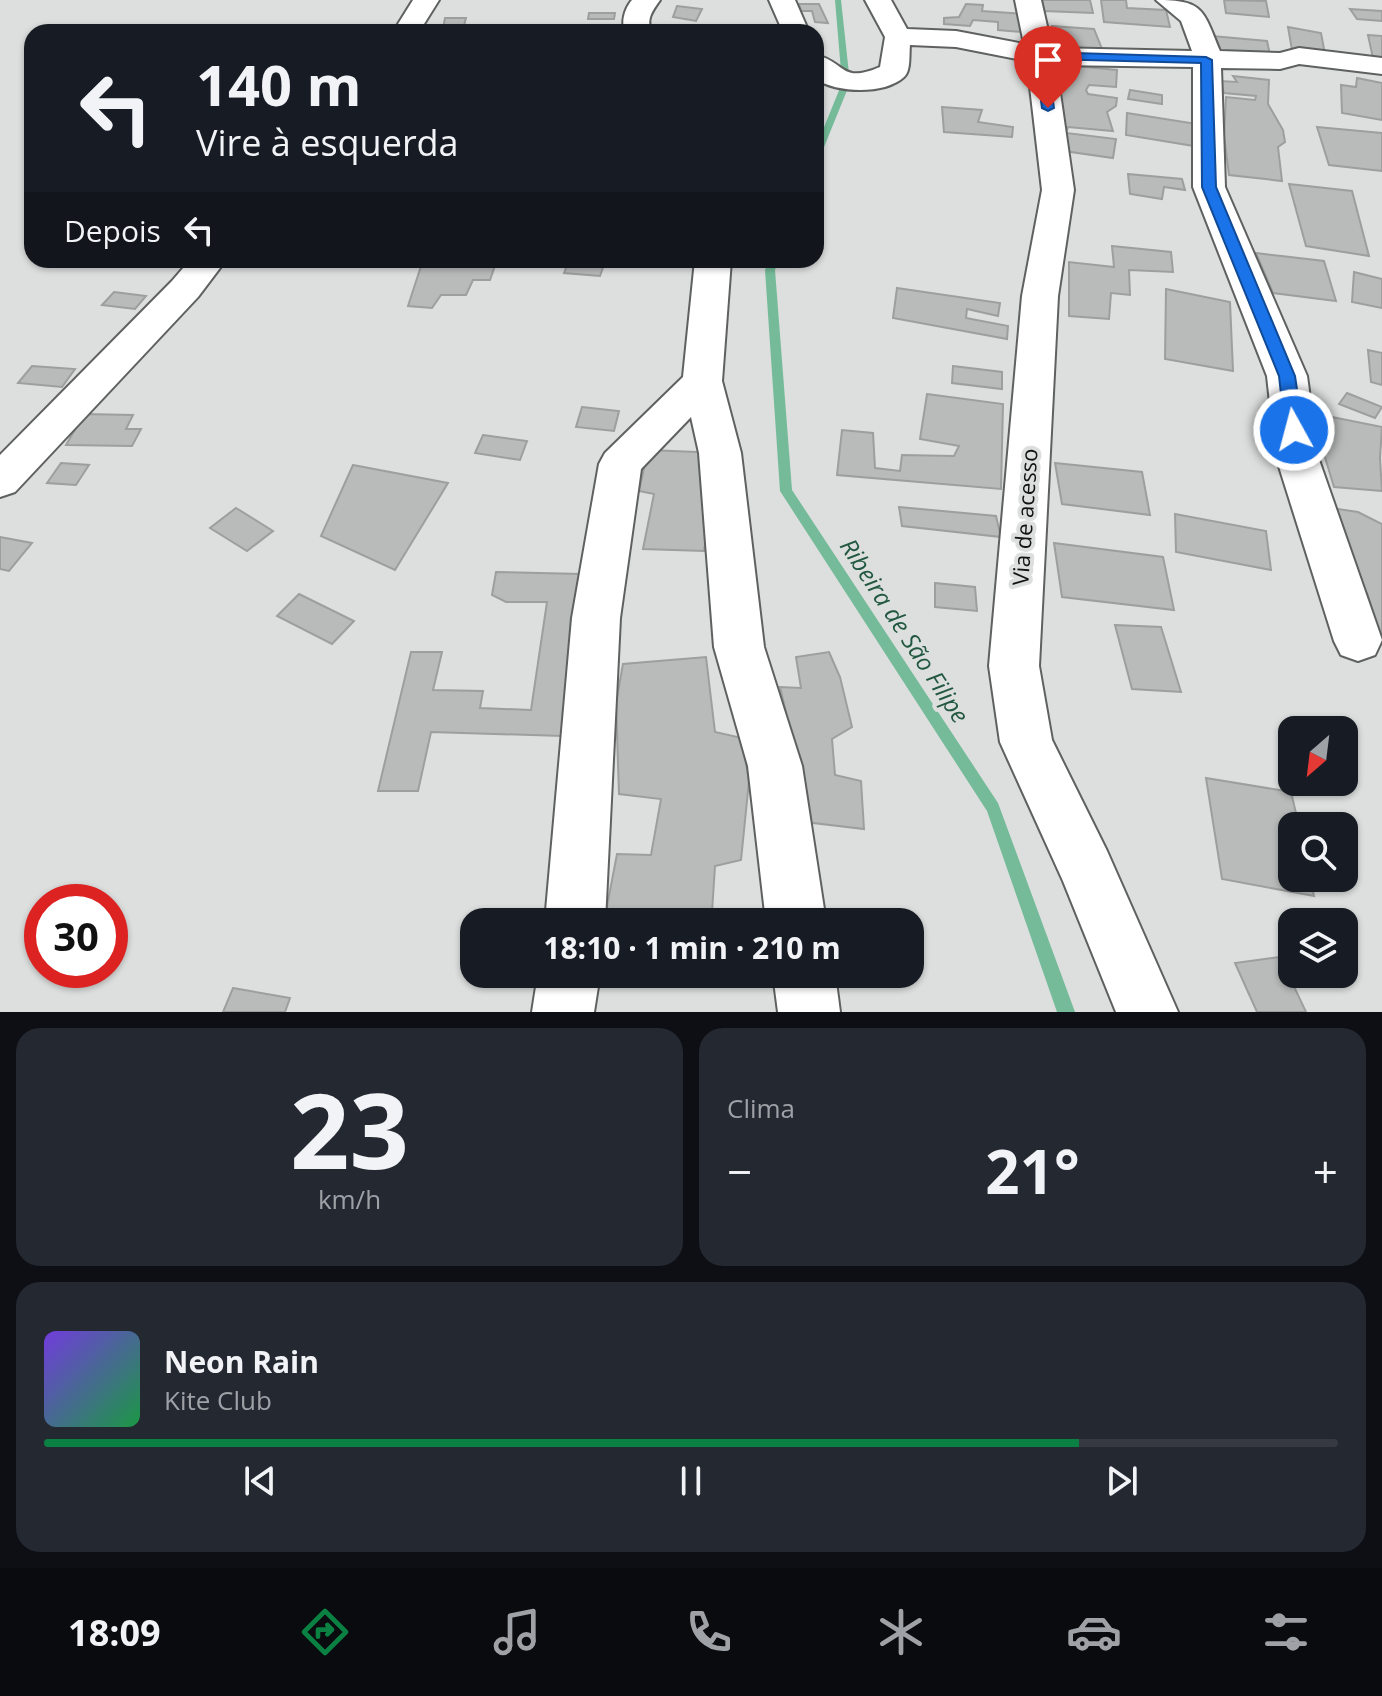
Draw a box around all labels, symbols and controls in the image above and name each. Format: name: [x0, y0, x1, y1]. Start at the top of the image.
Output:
pin: [1014, 26, 1082, 108]
icon: arrive: [1026, 38, 1070, 82]
text: 140 m: [196, 46, 362, 122]
icon: left: [64, 56, 168, 160]
text: Vire à esquerda: [196, 118, 459, 167]
icon: left: [177, 208, 221, 252]
text: Depois: [64, 210, 161, 251]
position arrow: [1252, 388, 1336, 472]
street label: Via de acesso: [1004, 447, 1044, 587]
water label: Ribeira de São Filipe: [833, 532, 977, 729]
north arrow: [1278, 716, 1358, 796]
map controls: [1278, 716, 1358, 988]
button: search: [1278, 812, 1358, 892]
speed limit sign: 30: [24, 884, 128, 988]
button: layers: [1278, 908, 1358, 988]
text: 18:10 · 1 min · 210 m: [543, 927, 841, 968]
text: 23: [290, 1058, 409, 1199]
text: Clima: [727, 1090, 795, 1126]
text: 21°: [985, 1130, 1080, 1212]
text: −: [727, 1141, 752, 1201]
text: +: [1313, 1141, 1338, 1201]
text: km/h: [318, 1181, 381, 1217]
text: Neon Rain: [164, 1341, 319, 1382]
text: Kite Club: [164, 1382, 272, 1418]
icon: previous: [238, 1459, 282, 1503]
icon: pause: [669, 1459, 713, 1503]
icon: next: [1100, 1459, 1144, 1503]
icon: directions: [297, 1604, 353, 1660]
icon: music: [489, 1604, 545, 1660]
icon: phone: [681, 1604, 737, 1660]
icon: climate: [873, 1604, 929, 1660]
icon: car: [1066, 1604, 1122, 1660]
icon: filters: [1258, 1604, 1314, 1660]
text: 18:09: [68, 1608, 161, 1657]

